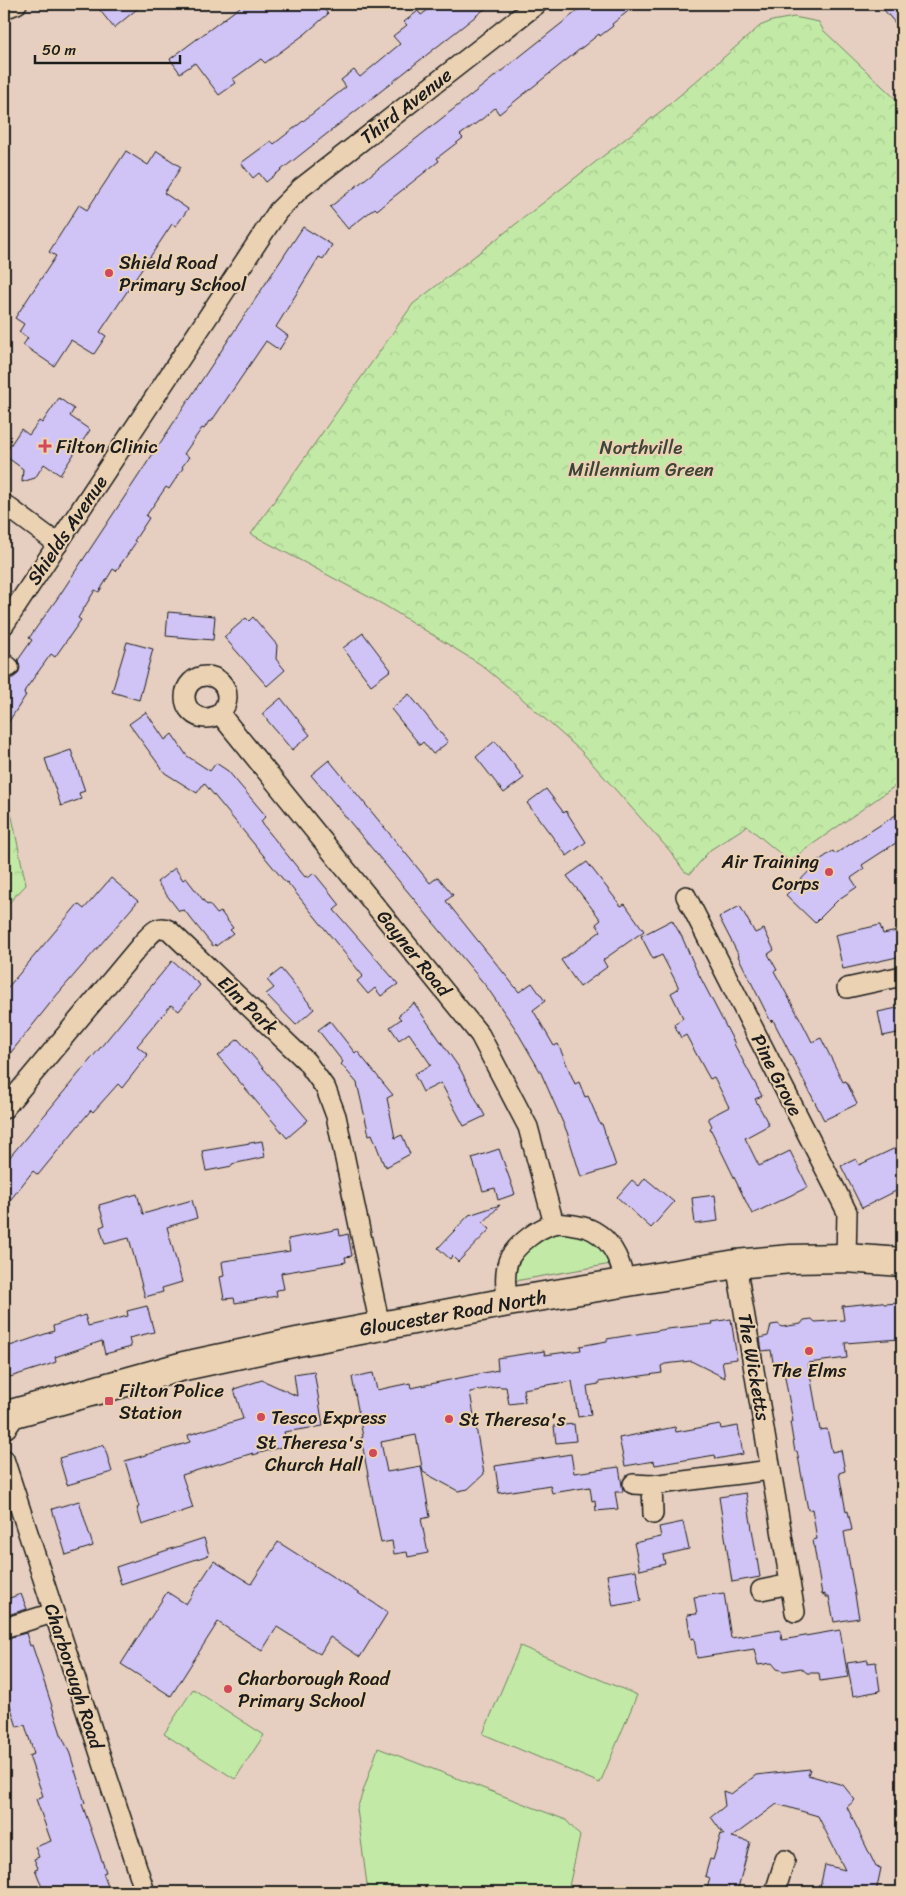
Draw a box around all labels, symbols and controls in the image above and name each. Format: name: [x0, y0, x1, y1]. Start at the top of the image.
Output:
scale bar: [35, 32, 180, 64]
text: 50 m: [42, 37, 77, 63]
street label: Third Avenue: [353, 59, 460, 153]
place label: Shield Road Primary School: [119, 246, 247, 301]
marker: Shield Road Primary School: [103, 267, 115, 279]
place label: Filton Clinic: [56, 430, 158, 463]
park label: Northville Millennium Green: [568, 431, 714, 486]
marker: Filton Clinic: [38, 439, 52, 453]
street label: Shields Avenue: [18, 468, 116, 592]
place label: Air Training Corps: [721, 845, 819, 900]
marker: Air Training Corps: [823, 866, 835, 878]
street label: Gayner Road: [368, 902, 461, 1006]
street label: Elm Park: [210, 967, 287, 1043]
street label: Pine Grove: [742, 1028, 812, 1123]
street label: Gloucester Road North: [357, 1280, 549, 1346]
street label: The Wicketts: [728, 1311, 780, 1424]
marker: The Elms: [803, 1345, 815, 1357]
place label: The Elms: [772, 1354, 847, 1387]
place label: Filton Police Station: [119, 1374, 224, 1429]
marker: Filton Police Station: [103, 1395, 115, 1407]
place label: Tesco Express: [271, 1401, 386, 1434]
place label: St Theresa's: [459, 1403, 566, 1436]
marker: Tesco Express: [255, 1411, 267, 1423]
marker: St Theresa's: [443, 1413, 455, 1425]
place label: St Theresa's Church Hall: [256, 1426, 364, 1481]
marker: St Theresa's Church Hall: [367, 1447, 379, 1459]
street label: Charborough Road: [35, 1599, 114, 1755]
place label: Charborough Road Primary School: [238, 1662, 392, 1717]
marker: Charborough Road Primary School: [222, 1683, 234, 1695]

